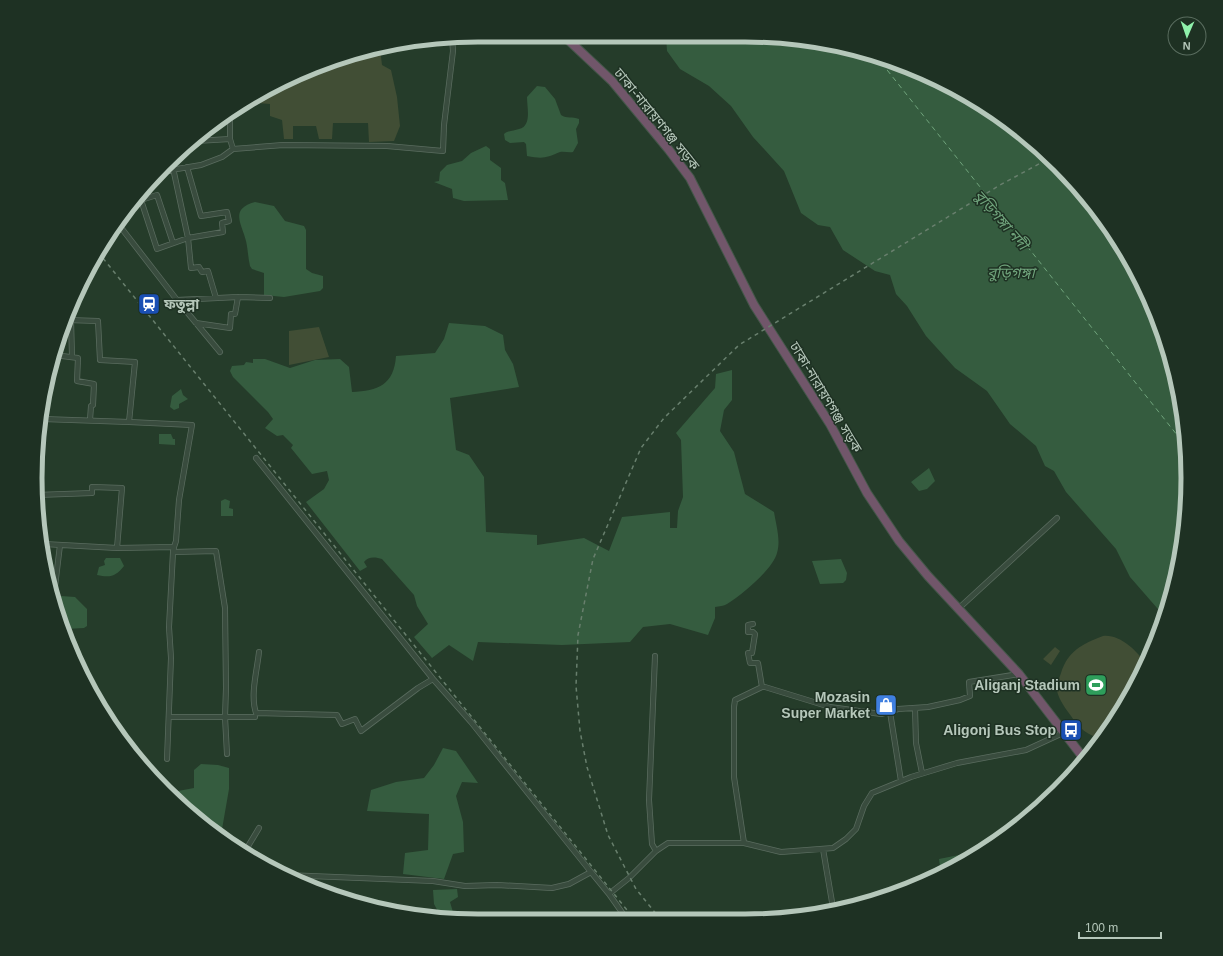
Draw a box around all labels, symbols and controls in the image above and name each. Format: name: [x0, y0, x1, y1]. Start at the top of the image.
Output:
north arrow: [1167, 16, 1207, 56]
text: N: [1182, 40, 1191, 52]
street label: ঢাকা-নারায়ণগঞ্জ সড়ক: [610, 64, 703, 174]
water label: বুড়িগঙ্গা নদী: [970, 187, 1034, 256]
water label: বুড়িগঙ্গা: [987, 264, 1038, 282]
station icon: ফতুল্লা: [136, 291, 162, 317]
place label: ফতুল্লা: [163, 296, 200, 314]
street label: ঢাকা-নারায়ণগঞ্জ সড়ক: [786, 338, 866, 456]
sports icon: Aliganj Stadium: [1083, 672, 1109, 698]
place label: Aliganj Stadium: [974, 677, 1080, 693]
place label: Mozasin Super Market: [781, 689, 870, 721]
shop icon: Mozasin Super Market: [873, 692, 899, 718]
bus stop icon: Aligonj Bus Stop: [1058, 717, 1084, 743]
place label: Aligonj Bus Stop: [943, 722, 1056, 738]
scale bar: [1079, 914, 1161, 940]
text: 100 m: [1085, 921, 1118, 935]

